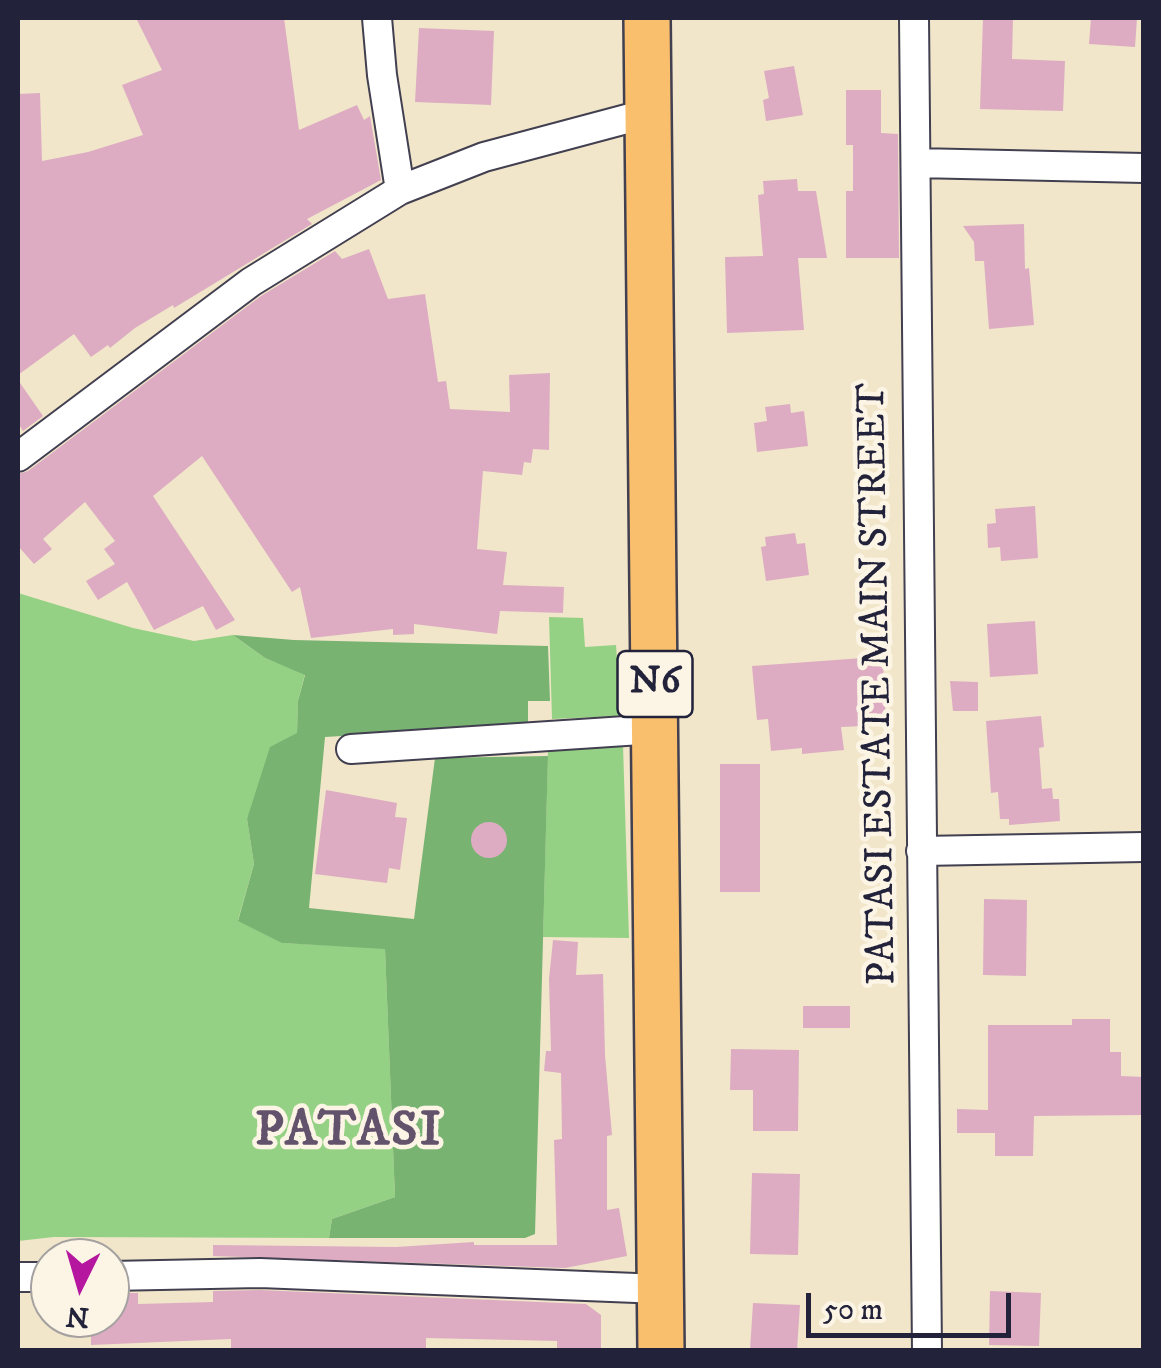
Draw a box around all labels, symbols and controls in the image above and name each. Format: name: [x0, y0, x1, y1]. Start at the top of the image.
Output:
street label: PATASI ESTATE MAIN STREET: [851, 383, 909, 985]
road number: N6: [618, 651, 692, 717]
district label: PATASI: [255, 1104, 443, 1164]
north arrow: [30, 1238, 130, 1338]
scale bar: [811, 1273, 1016, 1335]
text: 50 m: [823, 1292, 883, 1329]
text: N: [65, 1298, 90, 1335]

